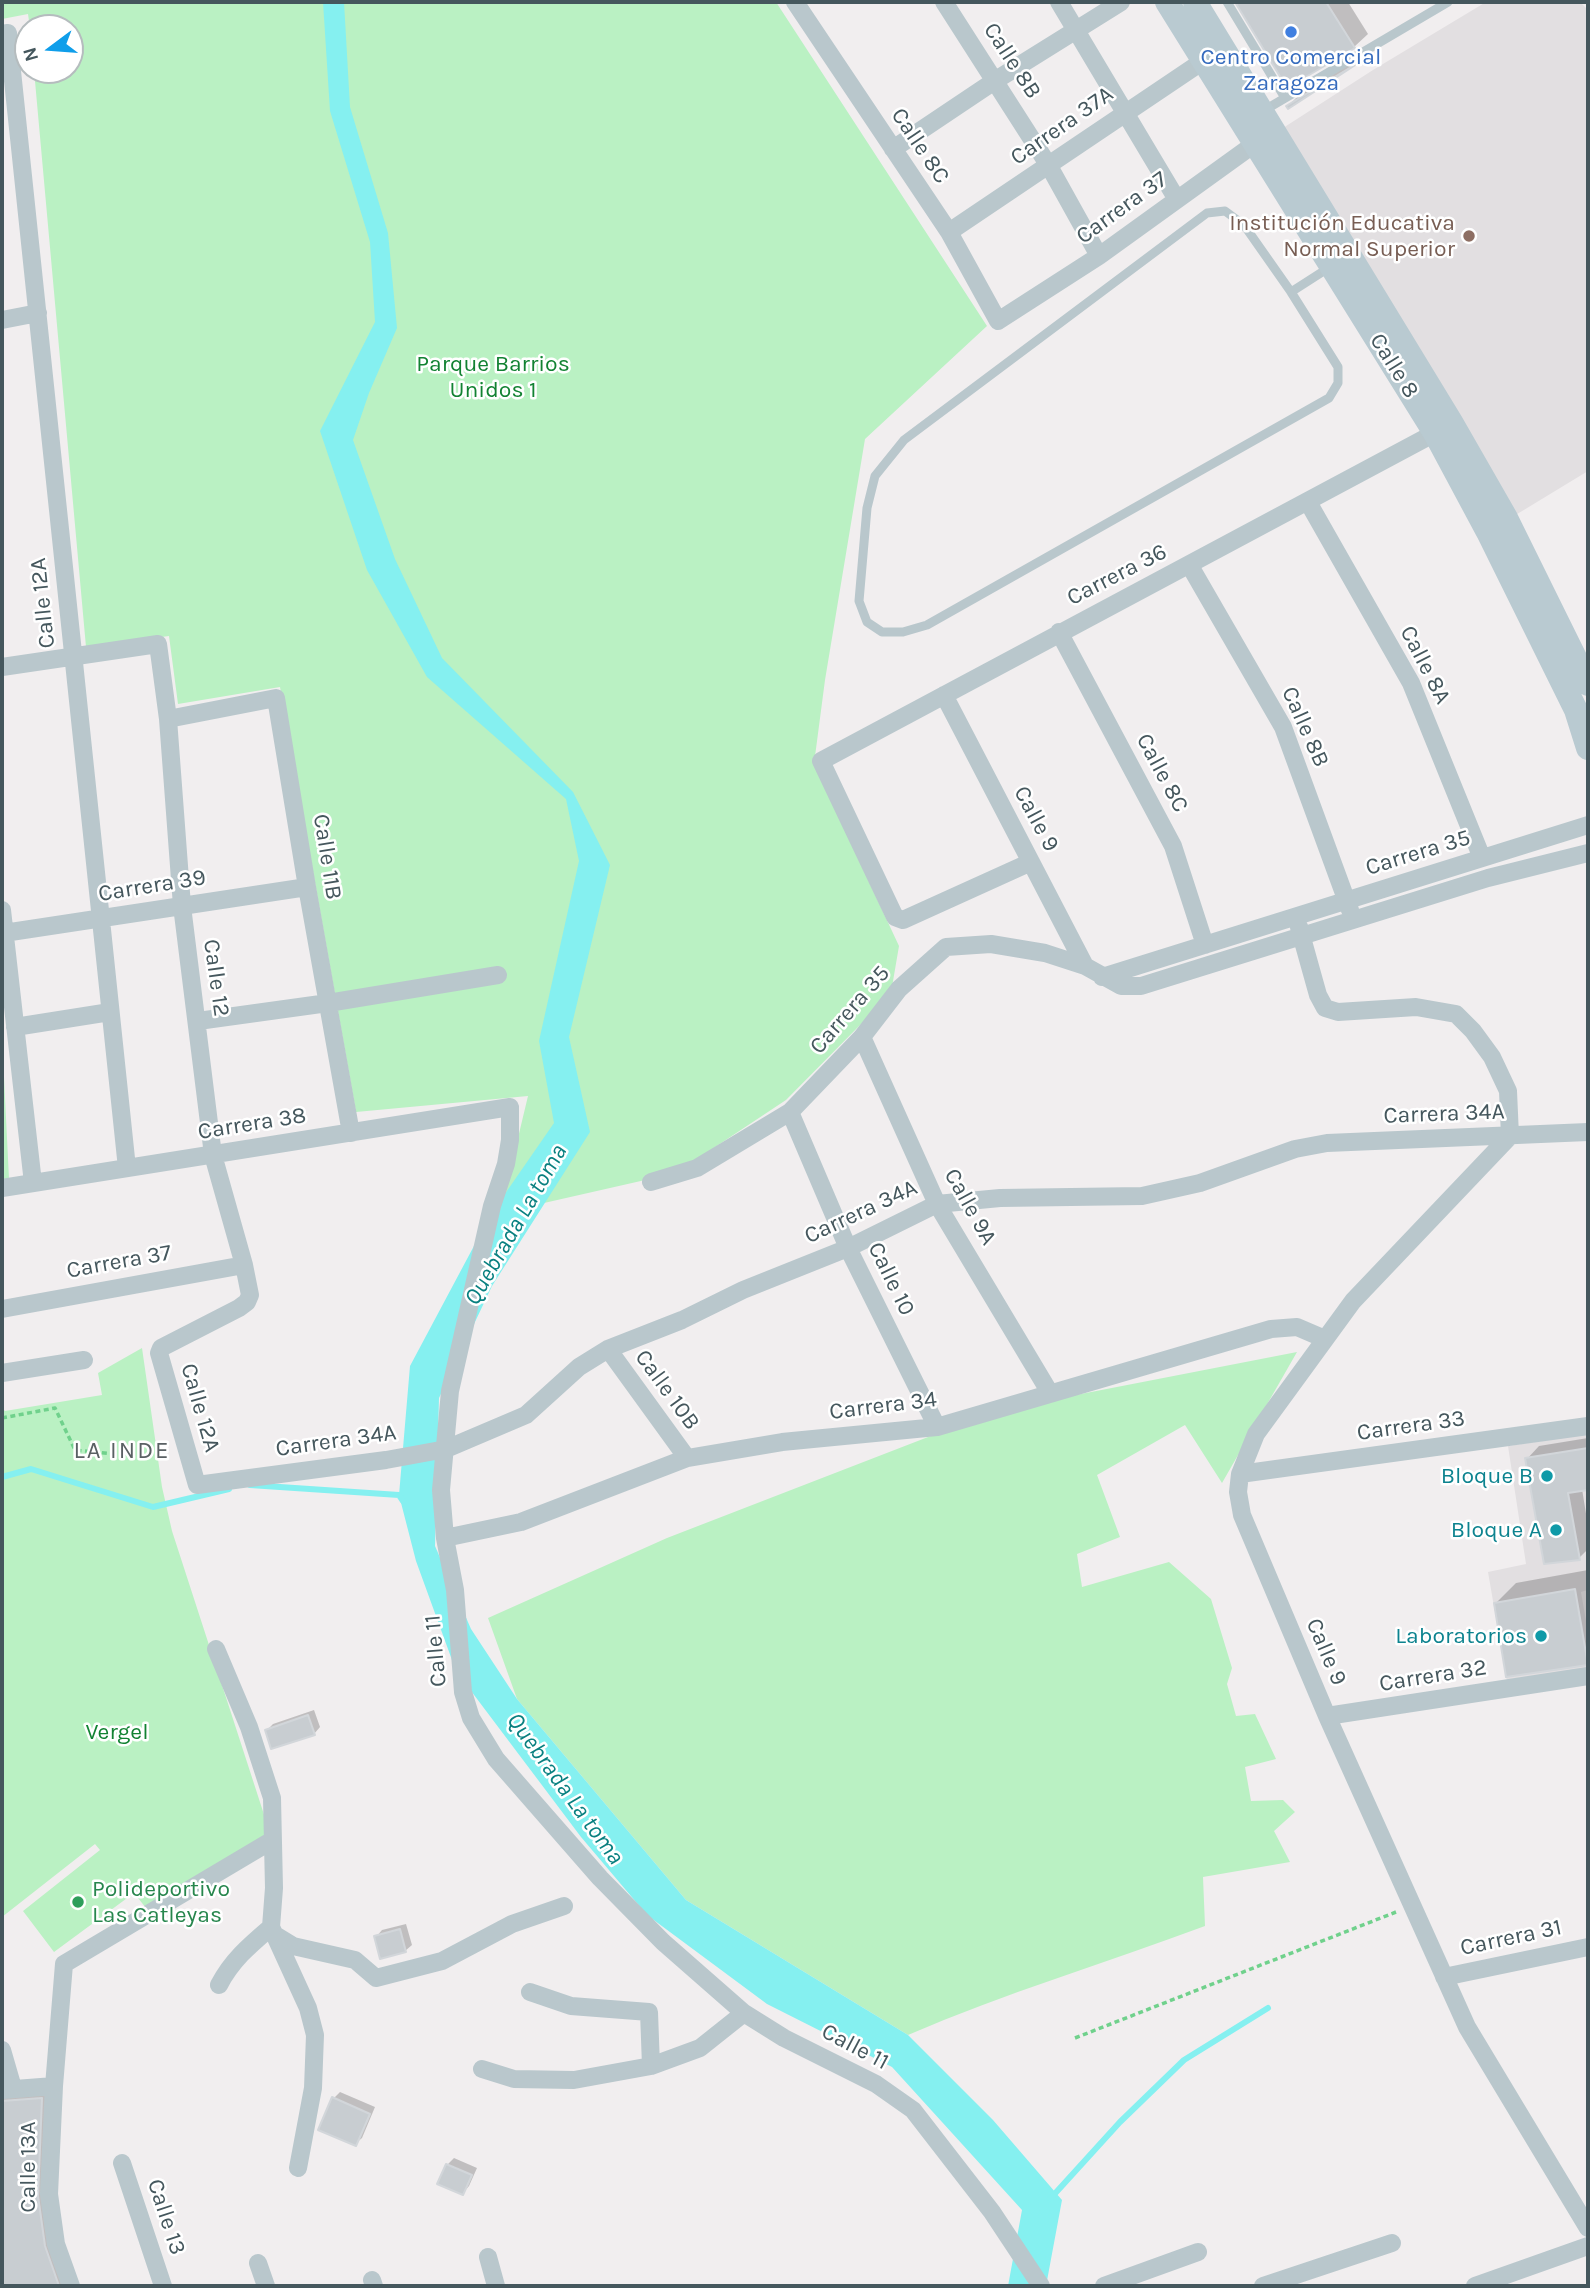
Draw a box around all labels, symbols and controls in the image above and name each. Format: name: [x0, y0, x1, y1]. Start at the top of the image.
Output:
north arrow: [14, 14, 84, 84]
street label: Calle 8B: [977, 18, 1047, 104]
marker: Centro Comercial Zaragoza: [1283, 24, 1299, 40]
place label: Centro Comercial Zaragoza: [1201, 43, 1381, 97]
text: N: [18, 45, 43, 64]
street label: Carrera 37A: [1005, 81, 1119, 171]
street label: Calle 8C: [885, 103, 955, 189]
street label: Carrera 37: [1071, 166, 1173, 250]
place label: Institución Educativa Normal Superior: [1229, 209, 1455, 263]
marker: Institución Educativa Normal Superior: [1461, 228, 1477, 244]
street label: Calle 8: [1363, 329, 1425, 403]
park label: Parque Barrios Unidos 1: [416, 350, 570, 404]
street label: Carrera 36: [1062, 538, 1172, 612]
street label: Calle 12A: [25, 556, 61, 650]
street label: Calle 8A: [1394, 621, 1456, 709]
street label: Calle 8B: [1275, 682, 1335, 772]
street label: Calle 8C: [1130, 729, 1194, 817]
street label: Calle 9: [1007, 782, 1065, 856]
street label: Calle 11B: [307, 812, 347, 902]
street label: Carrera 35: [1362, 824, 1474, 882]
street label: Carrera 39: [96, 864, 208, 908]
street label: Calle 12: [197, 938, 235, 1018]
street label: Carrera 35: [804, 960, 896, 1060]
street label: Carrera 34A: [1383, 1098, 1505, 1130]
street label: Carrera 38: [196, 1102, 308, 1146]
water label: Quebrada La toma: [458, 1140, 574, 1310]
street label: Calle 9A: [938, 1164, 1002, 1250]
street label: Carrera 34A: [800, 1174, 922, 1250]
street label: Calle 10: [861, 1238, 921, 1320]
street label: Carrera 37: [64, 1239, 174, 1285]
street label: Calle 10B: [629, 1344, 705, 1436]
street label: Calle 12A: [174, 1360, 226, 1456]
street label: Carrera 34: [828, 1386, 938, 1426]
street label: Carrera 33: [1355, 1405, 1467, 1447]
street label: Carrera 34A: [274, 1419, 398, 1463]
district label: LA INDE: [74, 1437, 170, 1465]
place label: Bloque B: [1441, 1462, 1533, 1490]
marker: Bloque B: [1539, 1468, 1555, 1484]
place label: Bloque A: [1451, 1516, 1542, 1544]
marker: Bloque A: [1548, 1522, 1564, 1538]
street label: Calle 11: [419, 1614, 453, 1688]
street label: Calle 9: [1300, 1614, 1352, 1690]
place label: Laboratorios: [1395, 1622, 1527, 1650]
marker: Laboratorios: [1533, 1628, 1549, 1644]
street label: Carrera 32: [1377, 1654, 1489, 1698]
water label: Quebrada La toma: [500, 1707, 630, 1871]
park label: Vergel: [85, 1718, 149, 1746]
place label: Polideportivo Las Catleyas: [92, 1875, 230, 1929]
marker: Polideportivo Las Catleyas: [70, 1894, 86, 1910]
street label: Carrera 31: [1458, 1914, 1564, 1962]
street label: Calle 11: [817, 2018, 893, 2076]
street label: Calle 13A: [14, 2121, 42, 2213]
street label: Calle 13: [141, 2176, 191, 2258]

